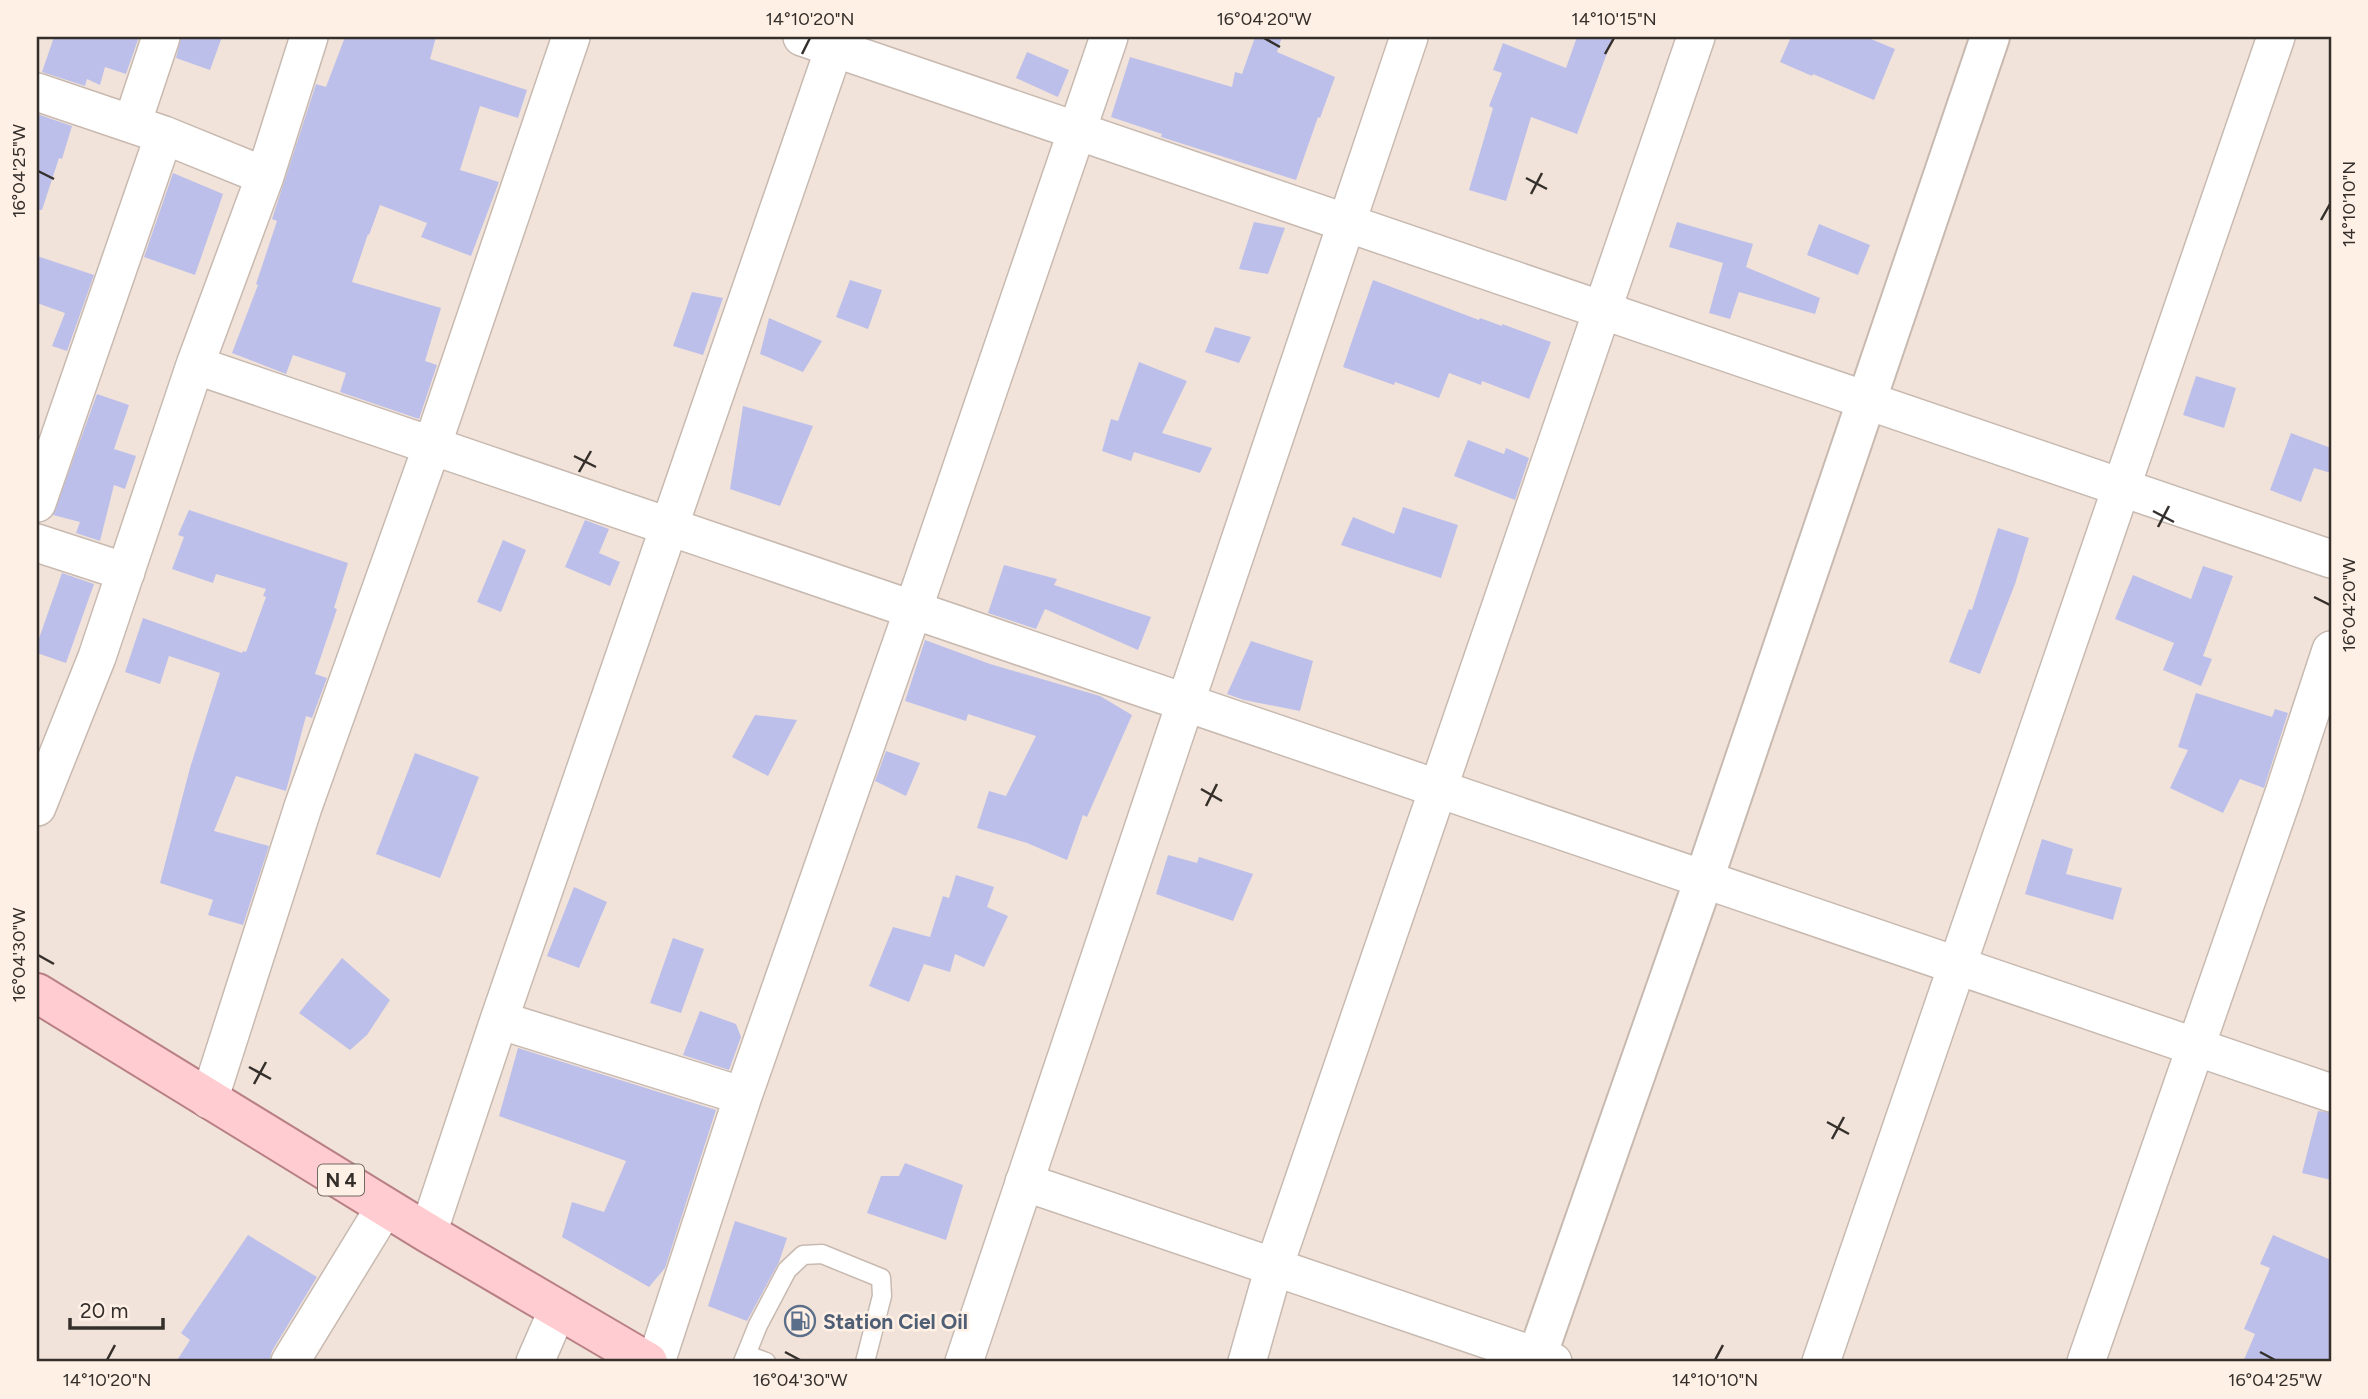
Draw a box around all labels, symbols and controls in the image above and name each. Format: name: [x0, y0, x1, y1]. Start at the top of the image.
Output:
text: 14°10'20"N: [765, 8, 855, 30]
text: 16°04'20"W: [1216, 8, 1312, 30]
text: 14°10'15"N: [1571, 8, 1657, 30]
text: 16°04'25"W: [8, 123, 30, 218]
text: 14°10'10"N: [2338, 161, 2360, 247]
text: 16°04'20"W: [2338, 557, 2360, 653]
text: 16°04'30"W: [8, 907, 30, 1002]
road number: N 4: [318, 1164, 364, 1196]
scale bar: [70, 1287, 163, 1331]
text: 20 m: [80, 1298, 128, 1323]
fuel station icon: Station Ciel Oil: [783, 1304, 817, 1338]
place label: Station Ciel Oil: [823, 1309, 968, 1334]
text: 14°10'20"N: [62, 1369, 152, 1391]
text: 16°04'30"W: [753, 1369, 848, 1391]
text: 14°10'10"N: [1672, 1369, 1758, 1391]
text: 16°04'25"W: [2228, 1369, 2323, 1391]

